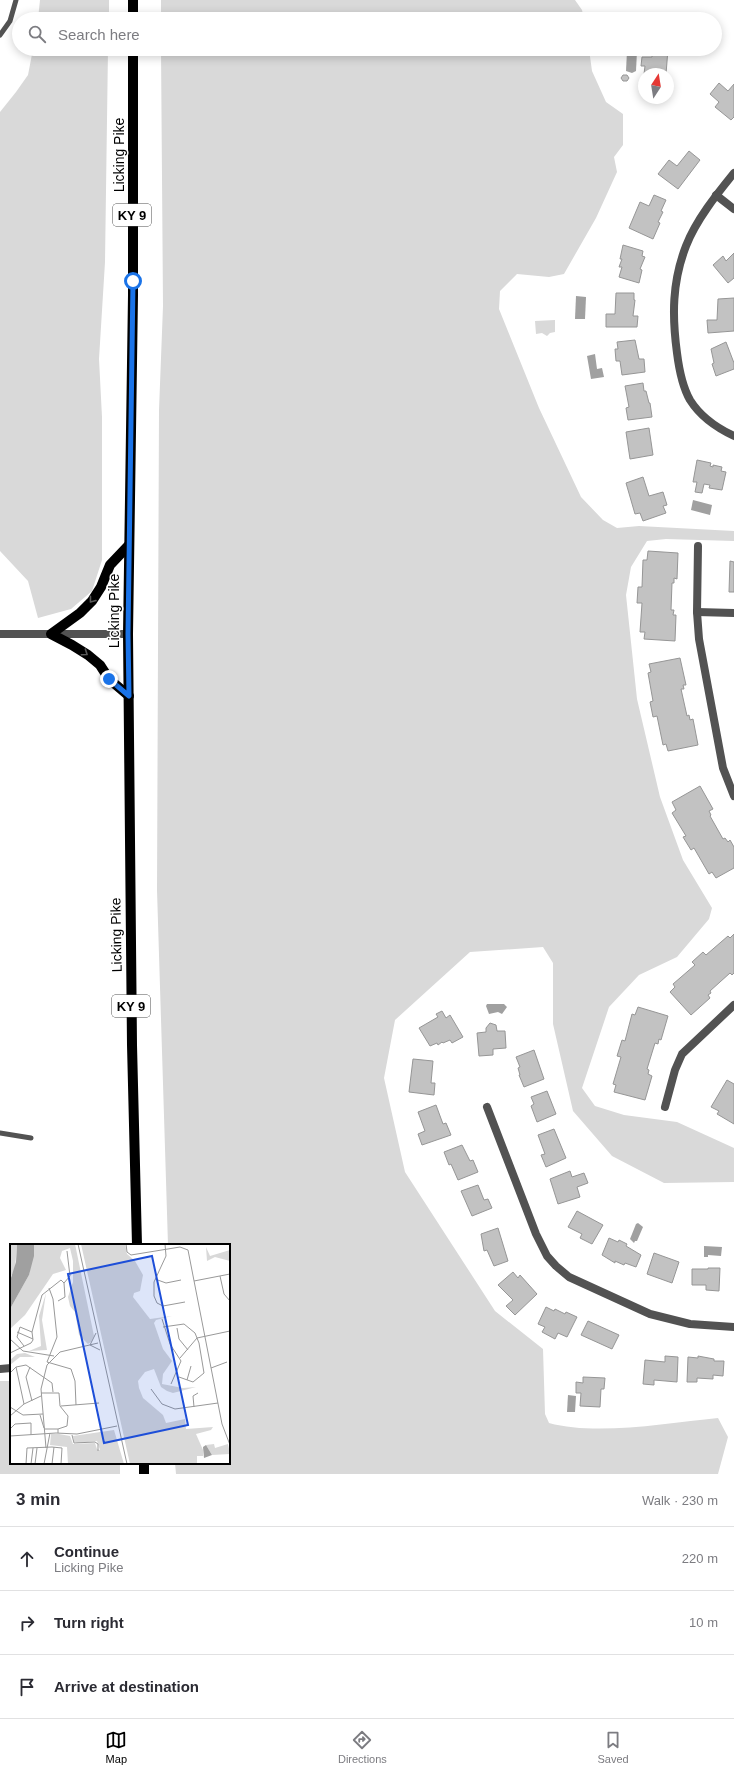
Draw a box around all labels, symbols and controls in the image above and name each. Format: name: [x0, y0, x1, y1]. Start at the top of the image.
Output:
search box: [12, 12, 722, 56]
icon: search: [26, 23, 48, 45]
text: Search here: [58, 26, 140, 43]
north arrow: [638, 68, 674, 104]
street label: Licking Pike: [111, 117, 127, 192]
road number: KY 9: [113, 204, 151, 226]
route start: [124, 272, 142, 290]
street label: Licking Pike: [106, 573, 122, 648]
one-way arrow: [90, 595, 97, 602]
one-way arrow: [81, 648, 88, 656]
route end: [100, 670, 118, 688]
street label: Licking Pike: [107, 897, 125, 972]
road number: KY 9: [112, 995, 150, 1017]
inset map: [10, 1244, 230, 1464]
text: 3 min: [16, 1490, 60, 1509]
text: Walk · 230 m: [642, 1493, 718, 1508]
text: Continue: [54, 1543, 119, 1560]
icon: ahead: [16, 1548, 38, 1570]
text: 220 m: [682, 1551, 718, 1566]
text: Licking Pike: [54, 1560, 123, 1575]
icon: right: [16, 1612, 38, 1634]
text: Turn right: [54, 1614, 124, 1631]
text: 10 m: [689, 1615, 718, 1630]
icon: arrive: [16, 1676, 38, 1698]
text: Arrive at destination: [54, 1678, 199, 1695]
tab: Map: [105, 1729, 127, 1765]
tab: Directions: [338, 1729, 387, 1765]
tab: Saved: [597, 1729, 629, 1765]

